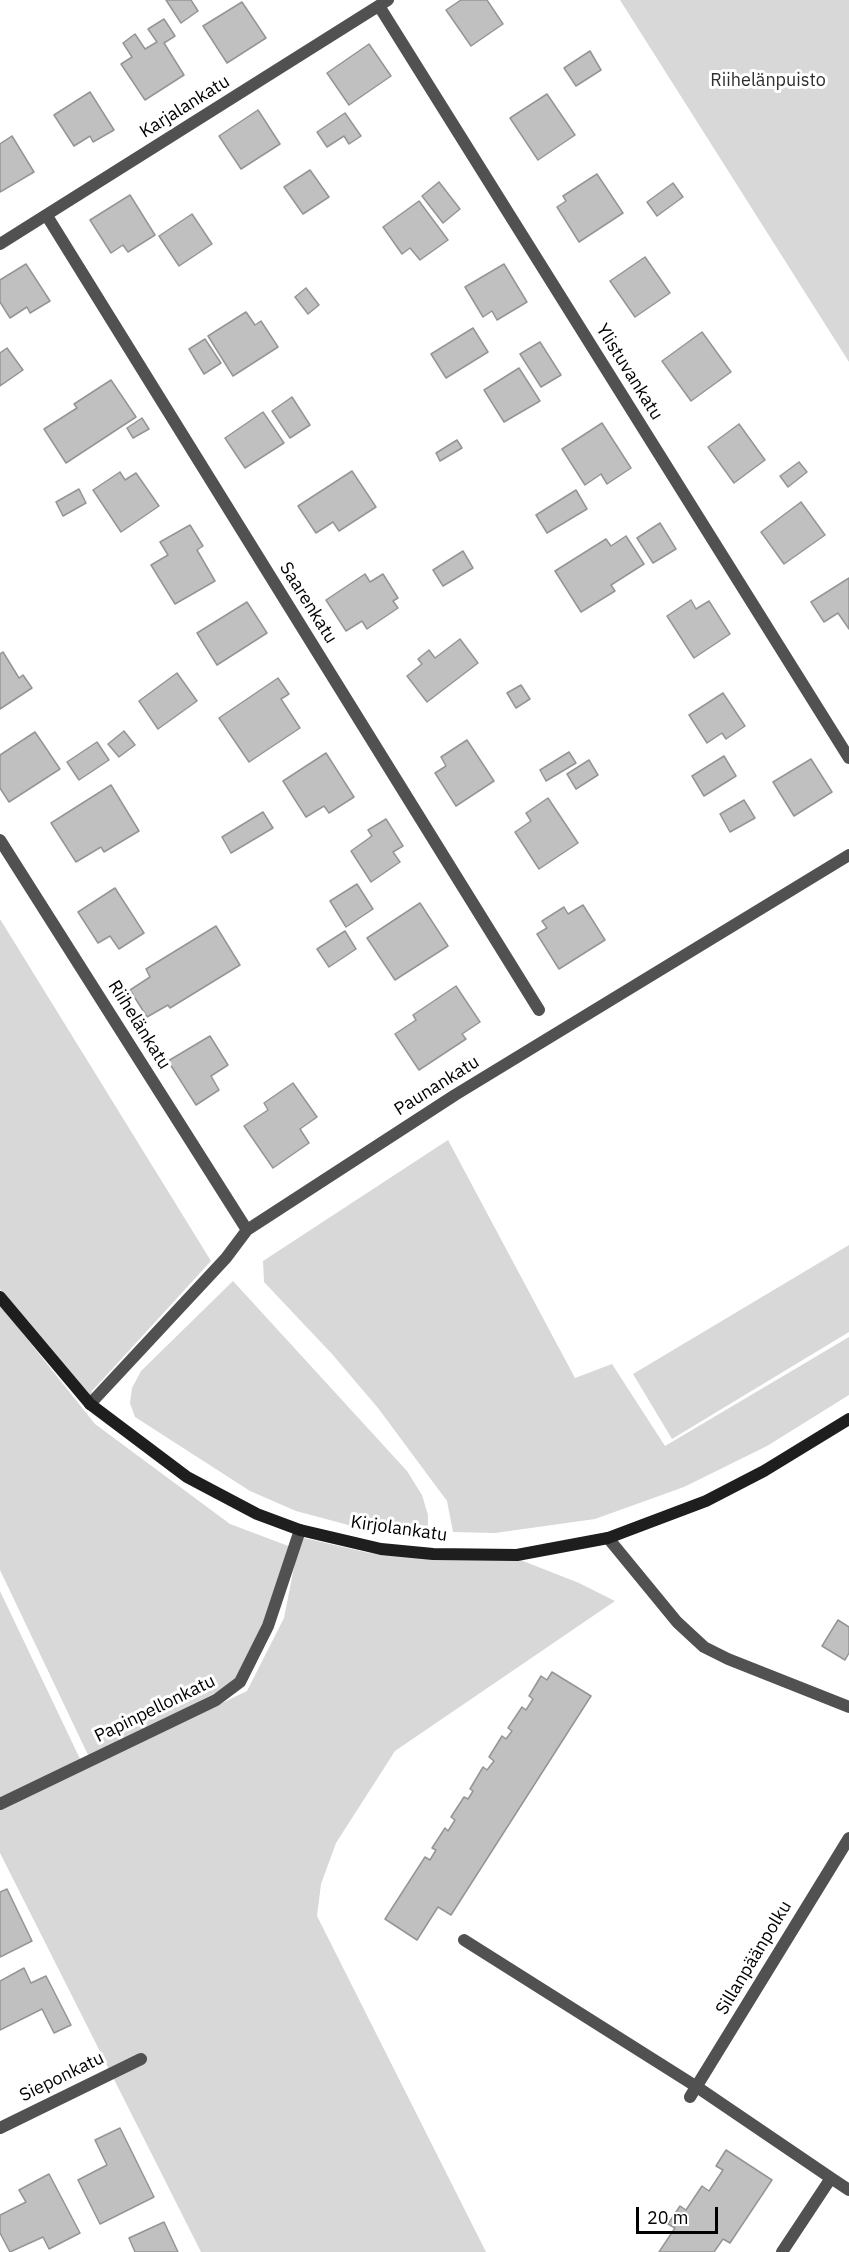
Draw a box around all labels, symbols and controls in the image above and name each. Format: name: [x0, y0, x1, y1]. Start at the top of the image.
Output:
park label: Riihelänpuisto: [710, 70, 826, 92]
street label: Karjalankatu: [136, 71, 234, 143]
street label: Ylistuvankatu: [591, 320, 667, 424]
street label: Saarenkatu: [275, 558, 341, 648]
street label: Riihelänkatu: [103, 976, 175, 1074]
street label: Paunankatu: [390, 1051, 484, 1121]
street label: Kirjolankatu: [349, 1512, 449, 1546]
street label: Papinpellonkatu: [91, 1670, 219, 1748]
street label: Sillanpäänpolku: [711, 1897, 797, 2019]
street label: Sieponkatu: [16, 2047, 108, 2107]
scale bar: [639, 2195, 722, 2233]
text: 20 m: [647, 2206, 689, 2229]

